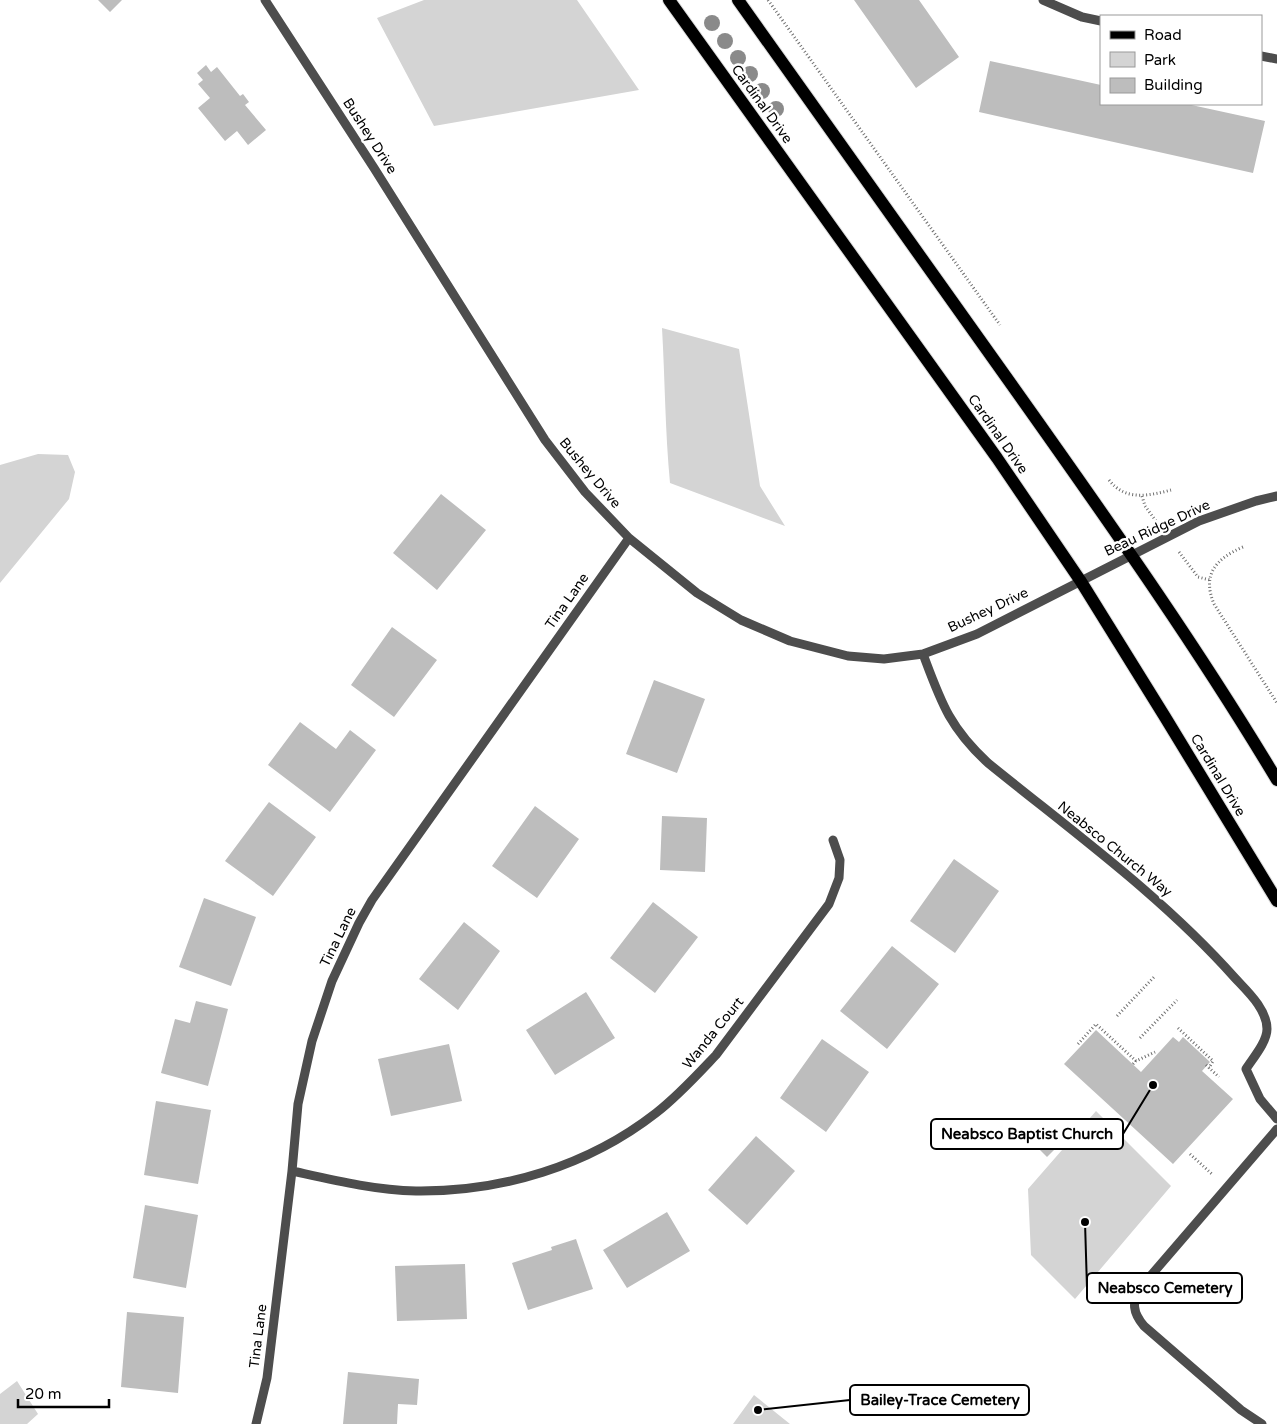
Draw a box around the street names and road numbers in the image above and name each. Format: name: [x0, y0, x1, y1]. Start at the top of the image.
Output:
street label: Cardinal Drive: [728, 61, 796, 147]
street label: Bushey Drive: [339, 95, 401, 177]
street label: Cardinal Drive: [964, 391, 1032, 477]
street label: Bushey Drive: [556, 434, 624, 512]
street label: Beau Ridge Drive: [1101, 496, 1213, 560]
street label: Tina Lane: [542, 570, 592, 632]
street label: Bushey Drive: [945, 584, 1031, 636]
street label: Cardinal Drive: [1187, 731, 1249, 819]
street label: Neabsco Church Way: [1054, 798, 1176, 901]
street label: Tina Lane: [316, 904, 360, 970]
street label: Wanda Court: [679, 993, 748, 1072]
street label: Tina Lane: [246, 1303, 270, 1369]

